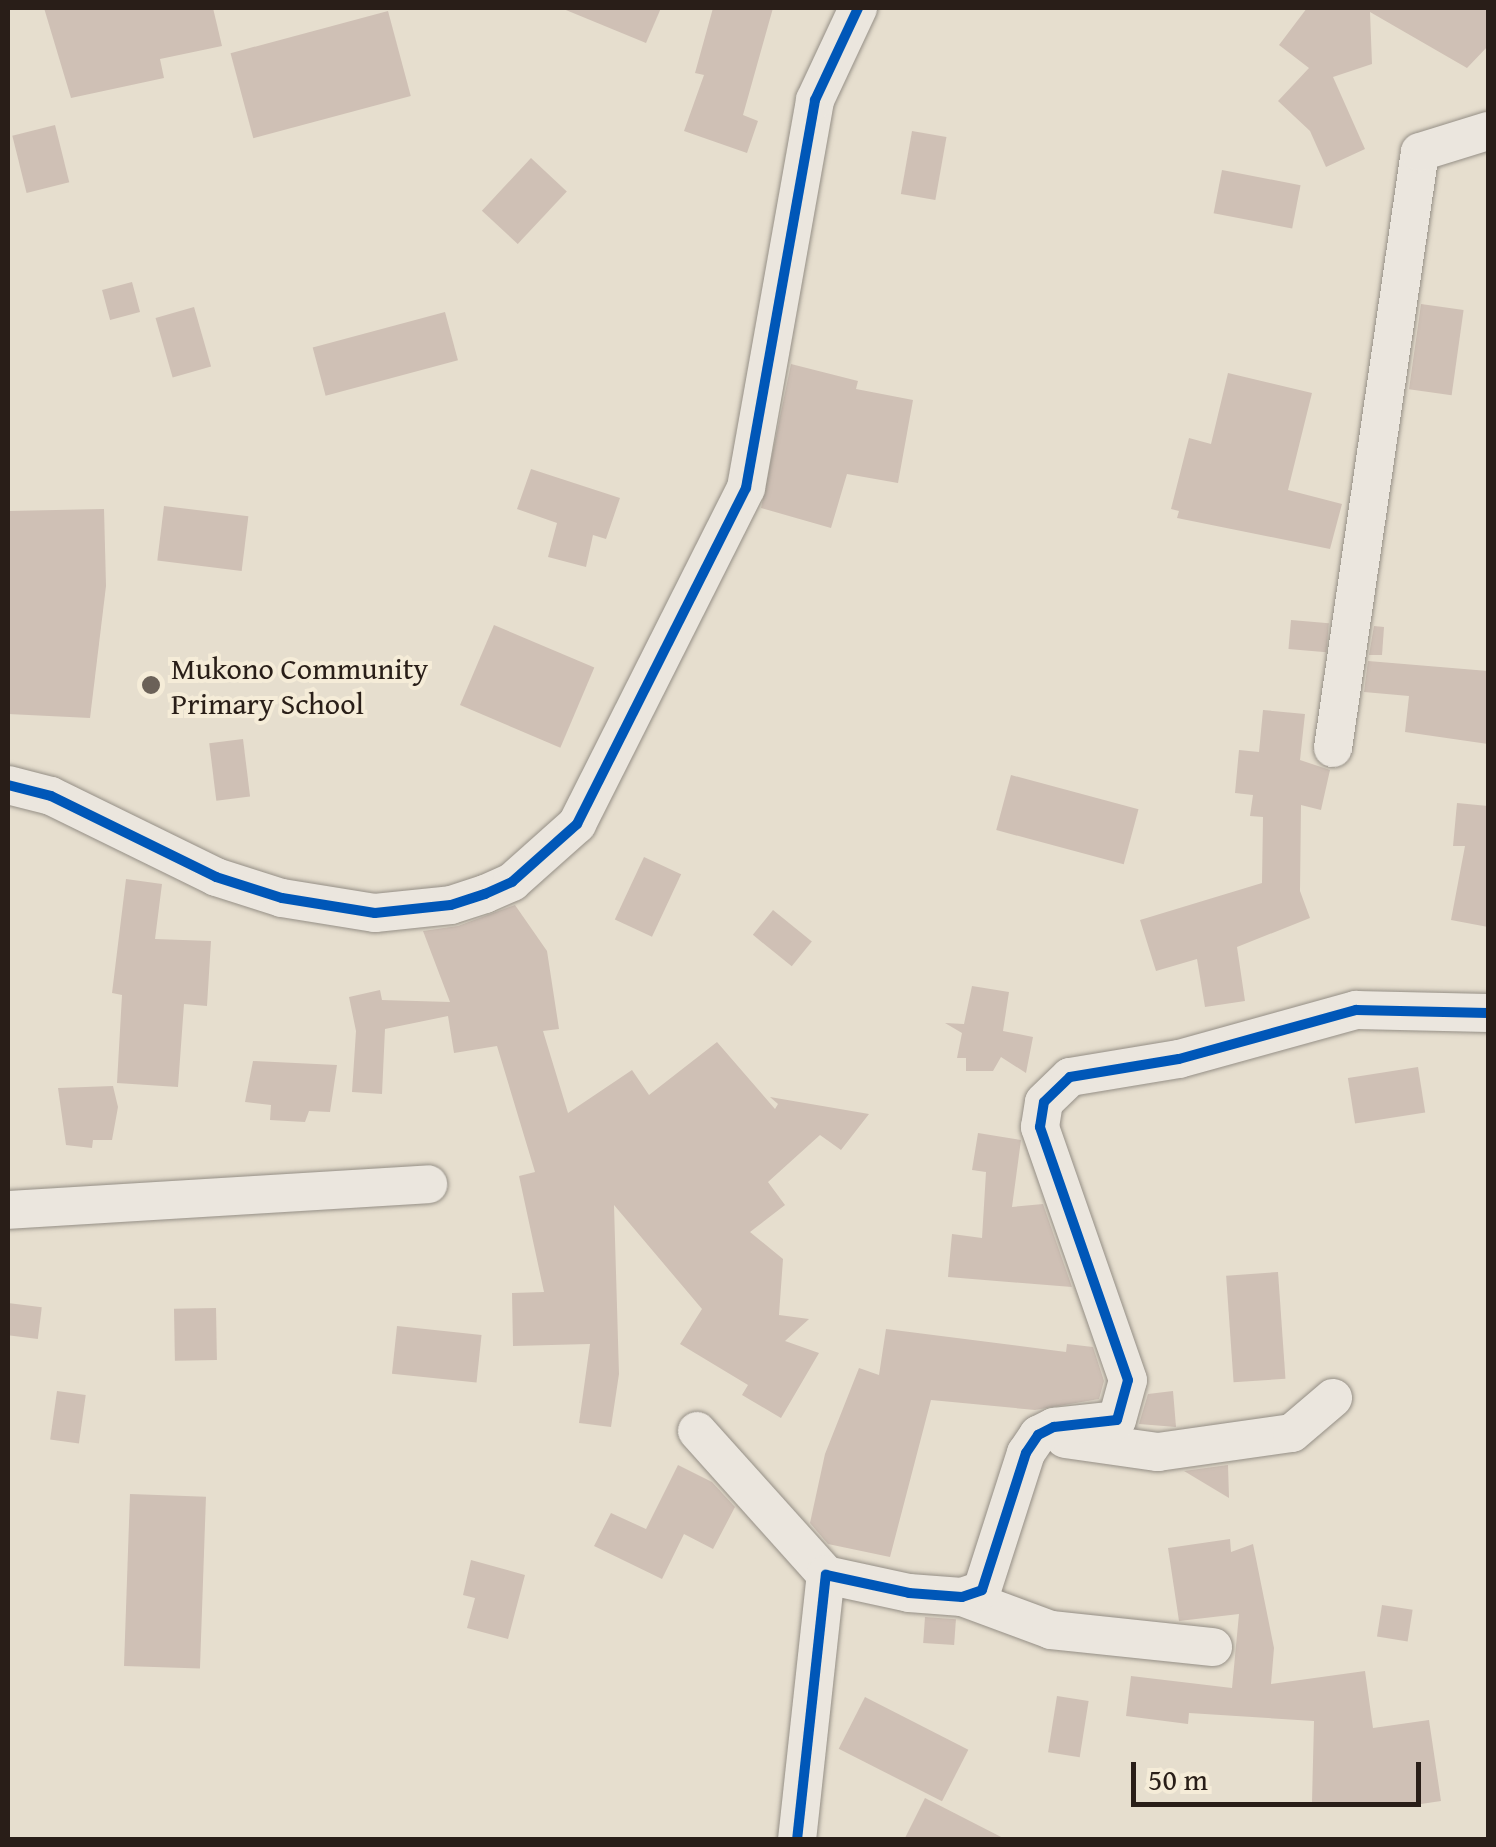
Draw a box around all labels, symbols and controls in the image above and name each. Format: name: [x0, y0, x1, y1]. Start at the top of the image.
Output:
place label: Mukono Community Primary School: [171, 650, 428, 720]
marker: Mukono Community Primary School: [140, 674, 162, 696]
scale bar: [1136, 1742, 1426, 1804]
text: 50 m: [1148, 1757, 1208, 1801]

